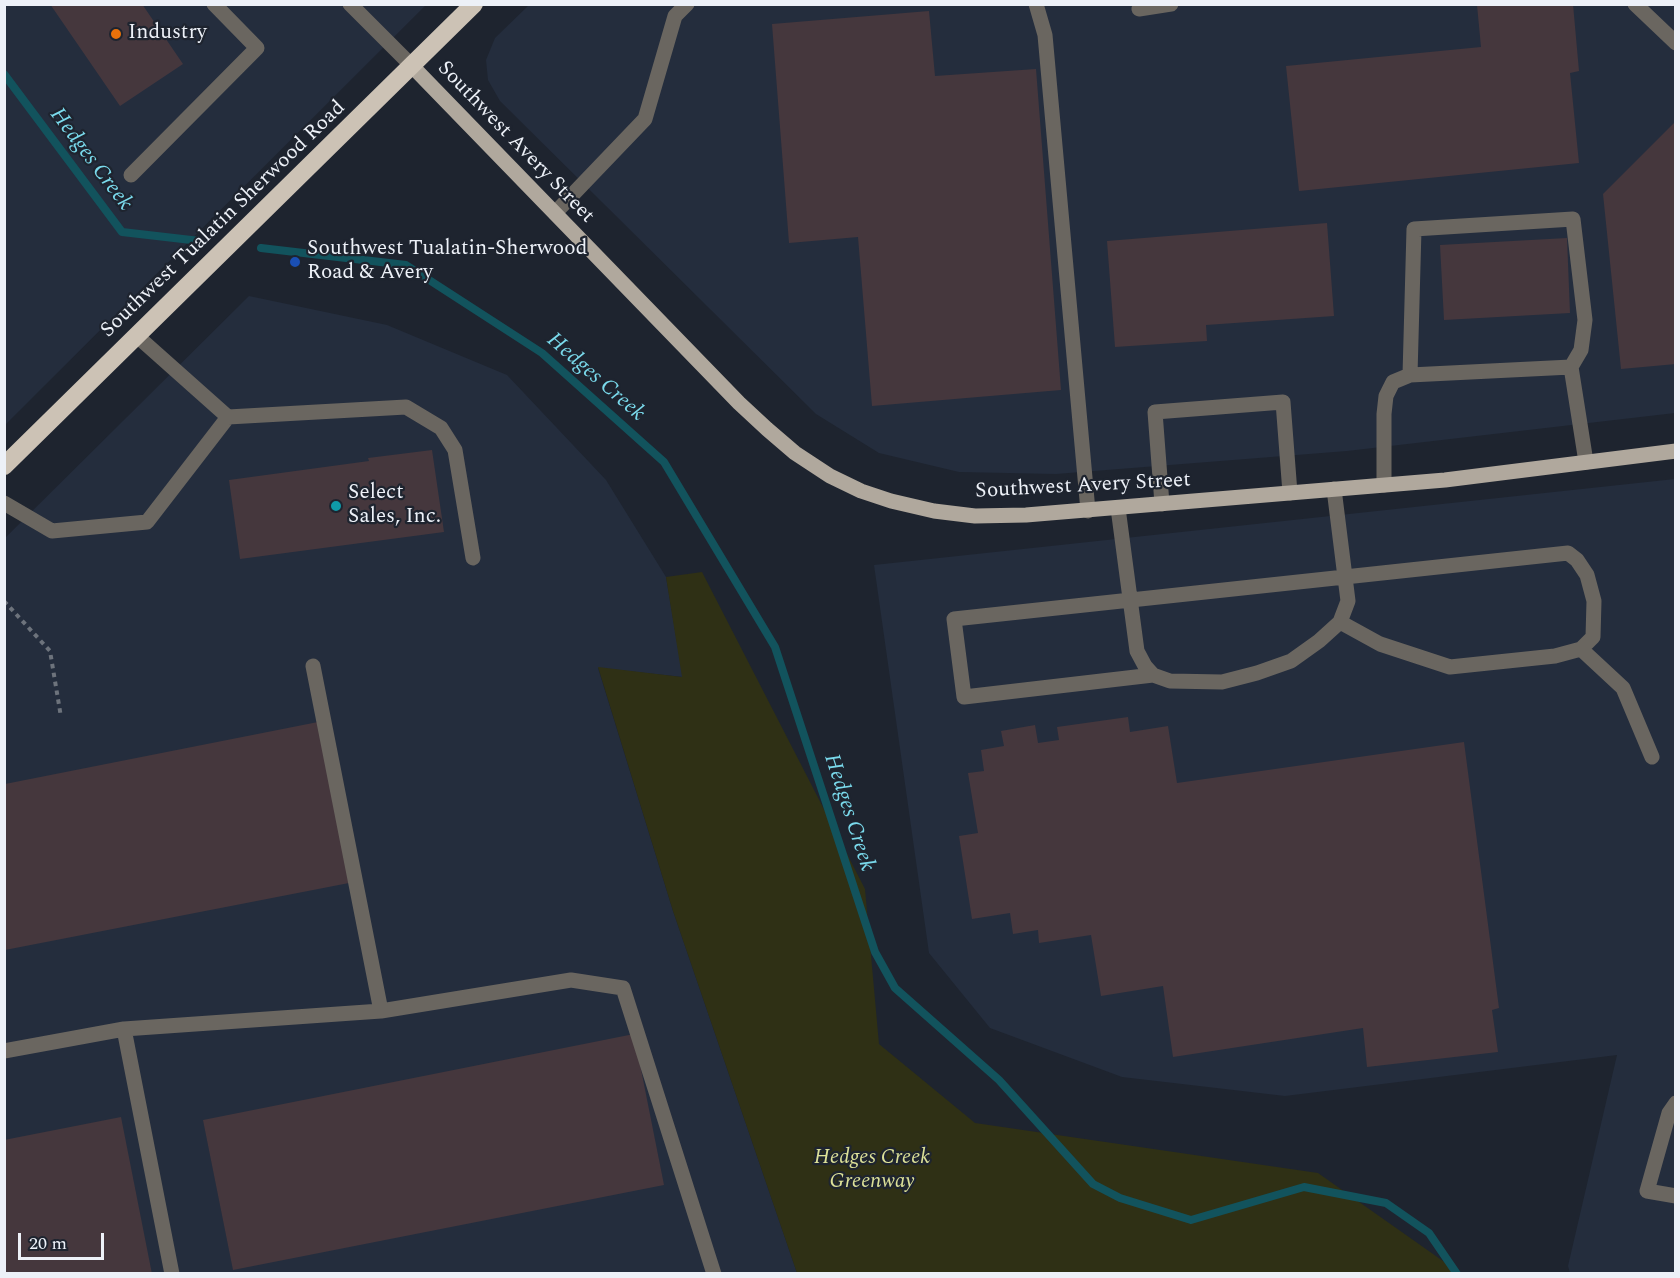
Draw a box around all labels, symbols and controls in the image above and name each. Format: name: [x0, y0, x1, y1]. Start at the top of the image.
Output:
place label: Industry: [128, 21, 207, 47]
marker: Industry: [109, 27, 123, 41]
street label: Southwest Avery Street: [431, 57, 599, 229]
street label: Southwest Tualatin Sherwood Road: [96, 96, 352, 344]
water label: Hedges Creek: [43, 103, 137, 217]
place label: Southwest Tualatin-Sherwood Road & Avery: [307, 237, 587, 287]
marker: Southwest Tualatin-Sherwood Road & Avery: [288, 255, 302, 269]
water label: Hedges Creek: [540, 328, 650, 428]
street label: Southwest Avery Street: [975, 469, 1191, 505]
place label: Select Sales, Inc.: [348, 481, 441, 531]
marker: Select Sales, Inc.: [329, 499, 343, 513]
water label: Hedges Creek: [817, 751, 879, 875]
park label: Hedges Creek Greenway: [814, 1146, 930, 1196]
scale bar: [21, 1221, 106, 1259]
text: 20 m: [29, 1230, 67, 1257]

